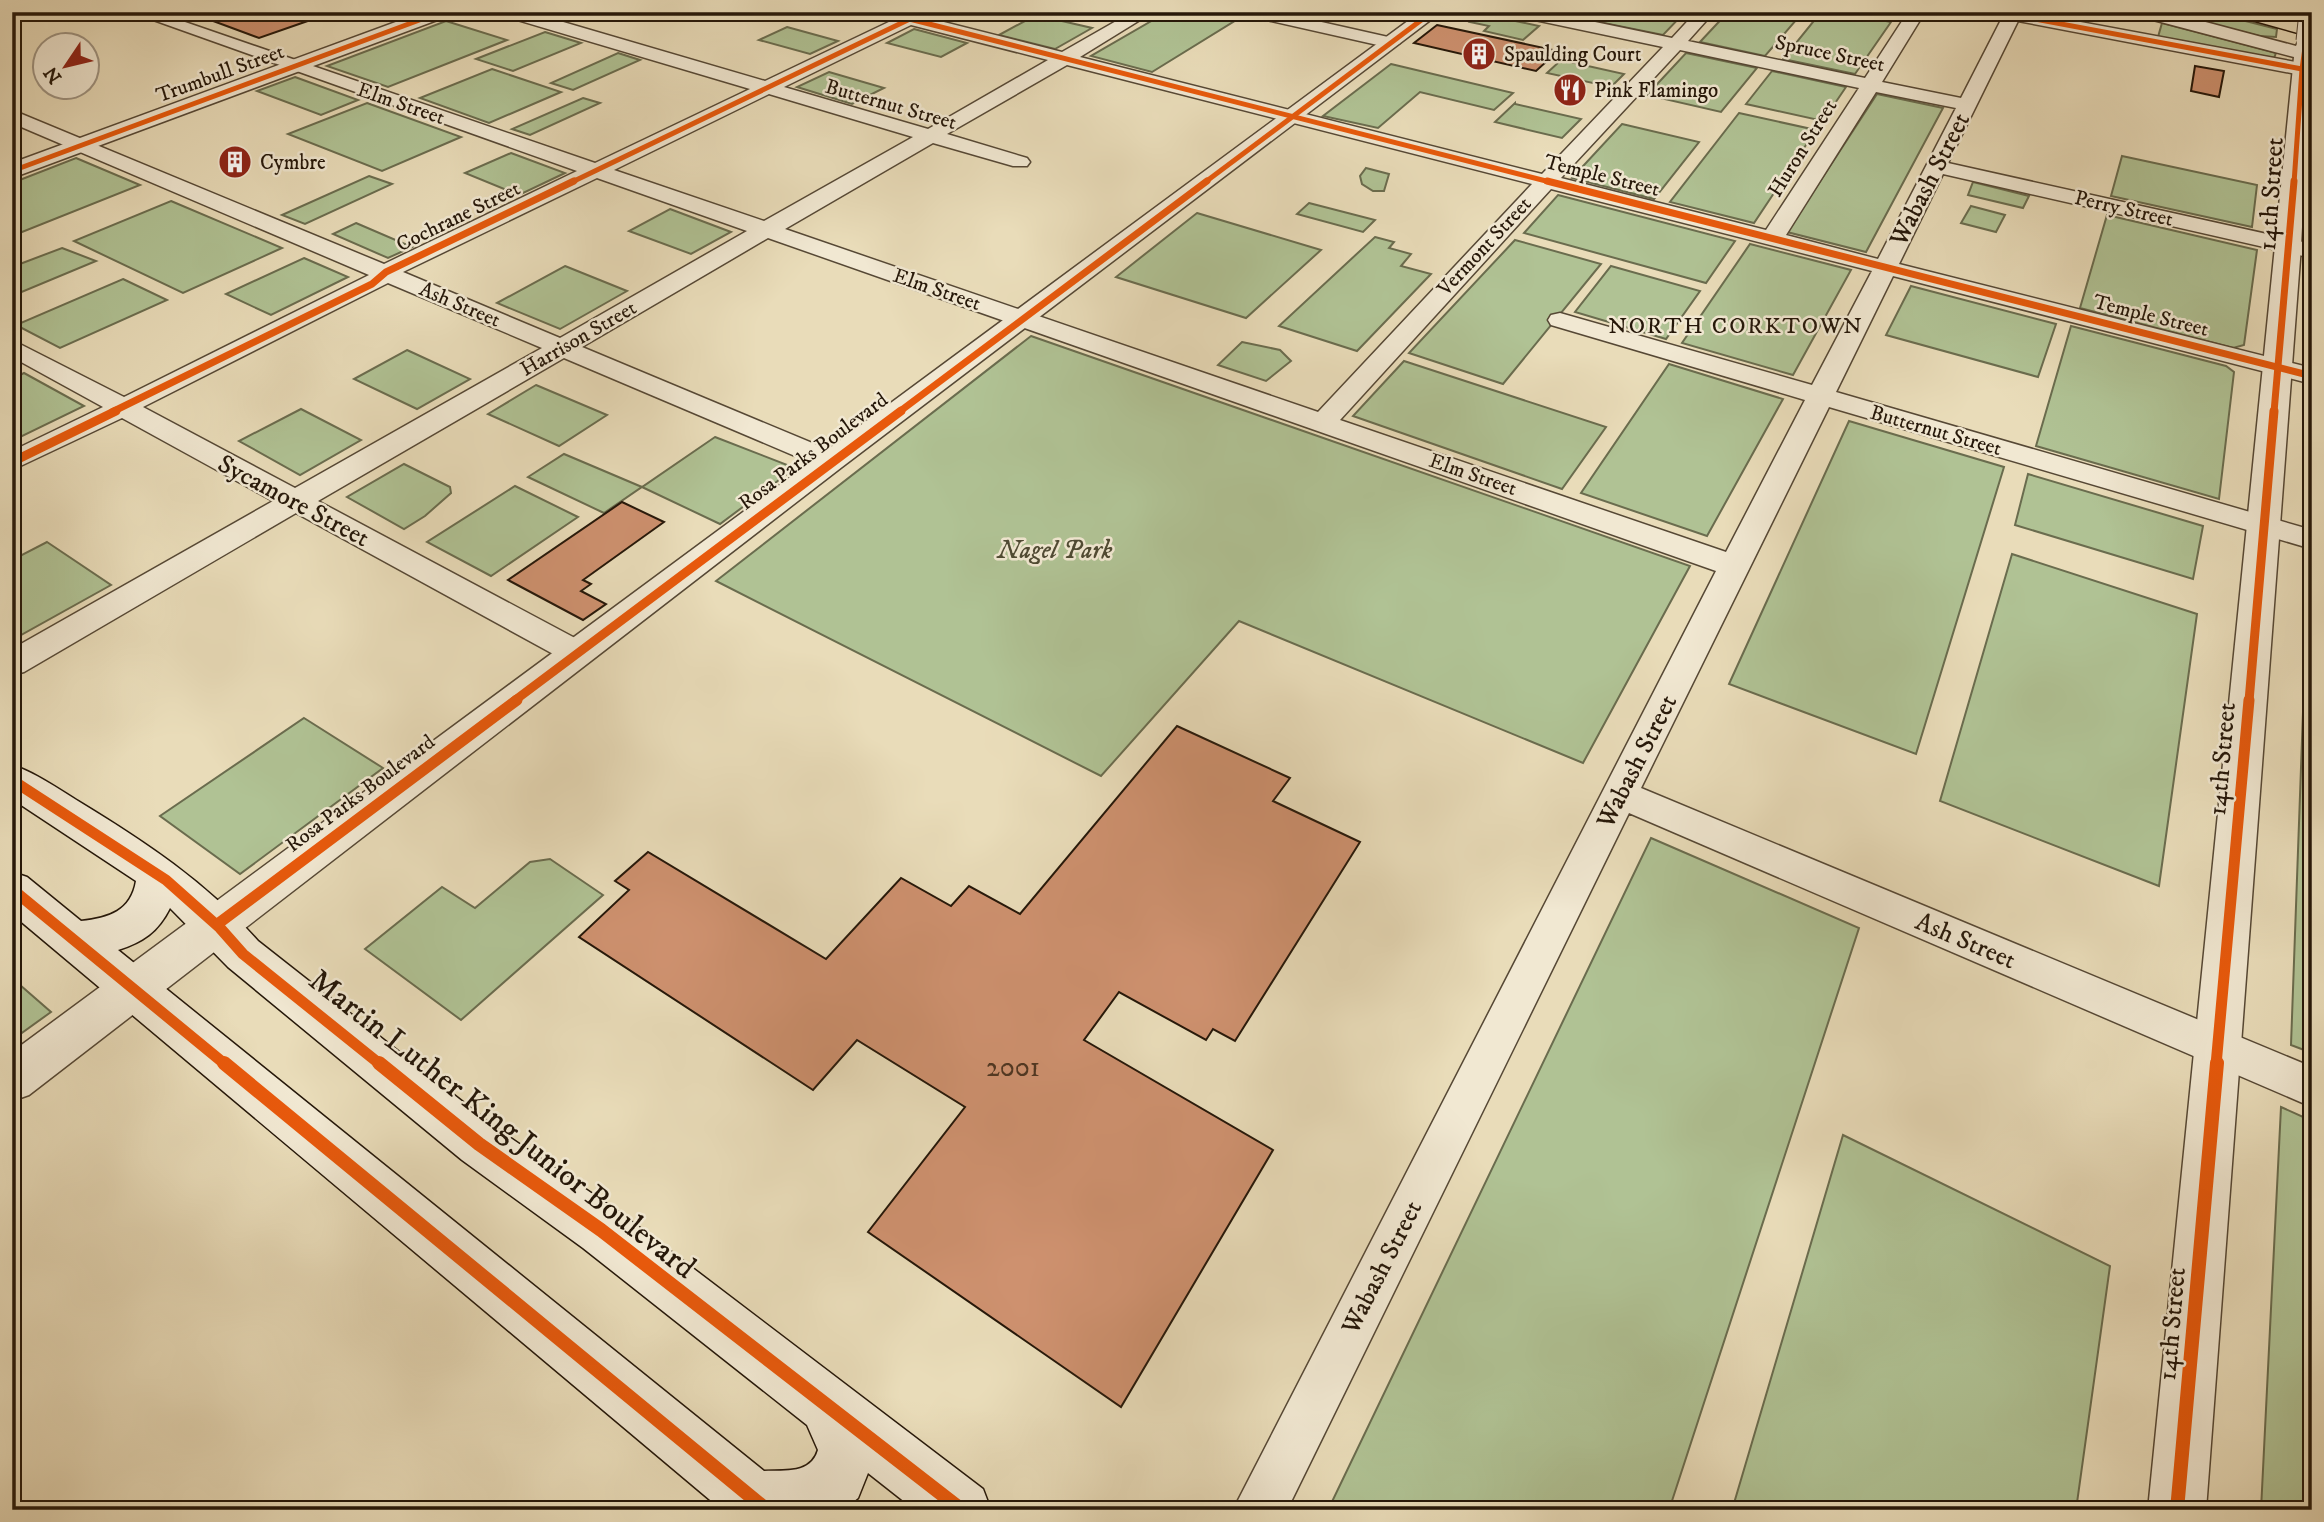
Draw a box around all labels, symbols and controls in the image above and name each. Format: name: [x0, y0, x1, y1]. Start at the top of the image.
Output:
street label: Spruce Street: [1773, 30, 1887, 78]
north arrow: [32, 32, 102, 102]
building icon: Spaulding Court: [1460, 35, 1498, 73]
street label: Trumbull Street: [153, 39, 288, 109]
place label: Spaulding Court: [1504, 42, 1642, 68]
text: N: [39, 62, 67, 88]
restaurant icon: Pink Flamingo: [1551, 71, 1589, 109]
street label: Butternut Street: [822, 74, 960, 136]
street label: Elm Street: [353, 77, 448, 131]
place label: Pink Flamingo: [1594, 78, 1718, 104]
street label: Huron Street: [1763, 95, 1843, 202]
street label: Wabash Street: [1882, 107, 1978, 253]
street label: 14th Street: [2251, 136, 2292, 252]
building icon: Cymbre: [216, 143, 254, 181]
street label: Temple Street: [1541, 149, 1662, 203]
place label: Cymbre: [260, 150, 326, 176]
street label: Cochrane Street: [392, 176, 525, 258]
street label: Perry Street: [2072, 185, 2176, 233]
street label: Vermont Street: [1431, 191, 1538, 302]
street label: Elm Street: [889, 263, 984, 317]
street label: Ash Street: [415, 276, 504, 334]
street label: Temple Street: [2090, 289, 2211, 343]
street label: Harrison Street: [516, 295, 642, 383]
district label: NORTH CORKTOWN: [1608, 312, 1864, 341]
street label: Rosa Parks Boulevard: [734, 387, 894, 516]
street label: Butternut Street: [1867, 400, 2005, 462]
street label: Sycamore Street: [212, 447, 375, 555]
street label: Elm Street: [1425, 448, 1520, 502]
park label: Nagel Park: [996, 534, 1113, 567]
street label: Wabash Street: [1589, 689, 1685, 835]
street label: 14th Street: [2201, 701, 2244, 817]
street label: Rosa Parks Boulevard: [281, 729, 441, 858]
street label: Ash Street: [1910, 905, 2021, 977]
street label: Martin Luther King Junior Boulevard: [300, 961, 703, 1288]
house number: 2001: [986, 1050, 1040, 1085]
street label: Wabash Street: [1334, 1195, 1430, 1341]
street label: 14th Street: [2151, 1266, 2194, 1382]

